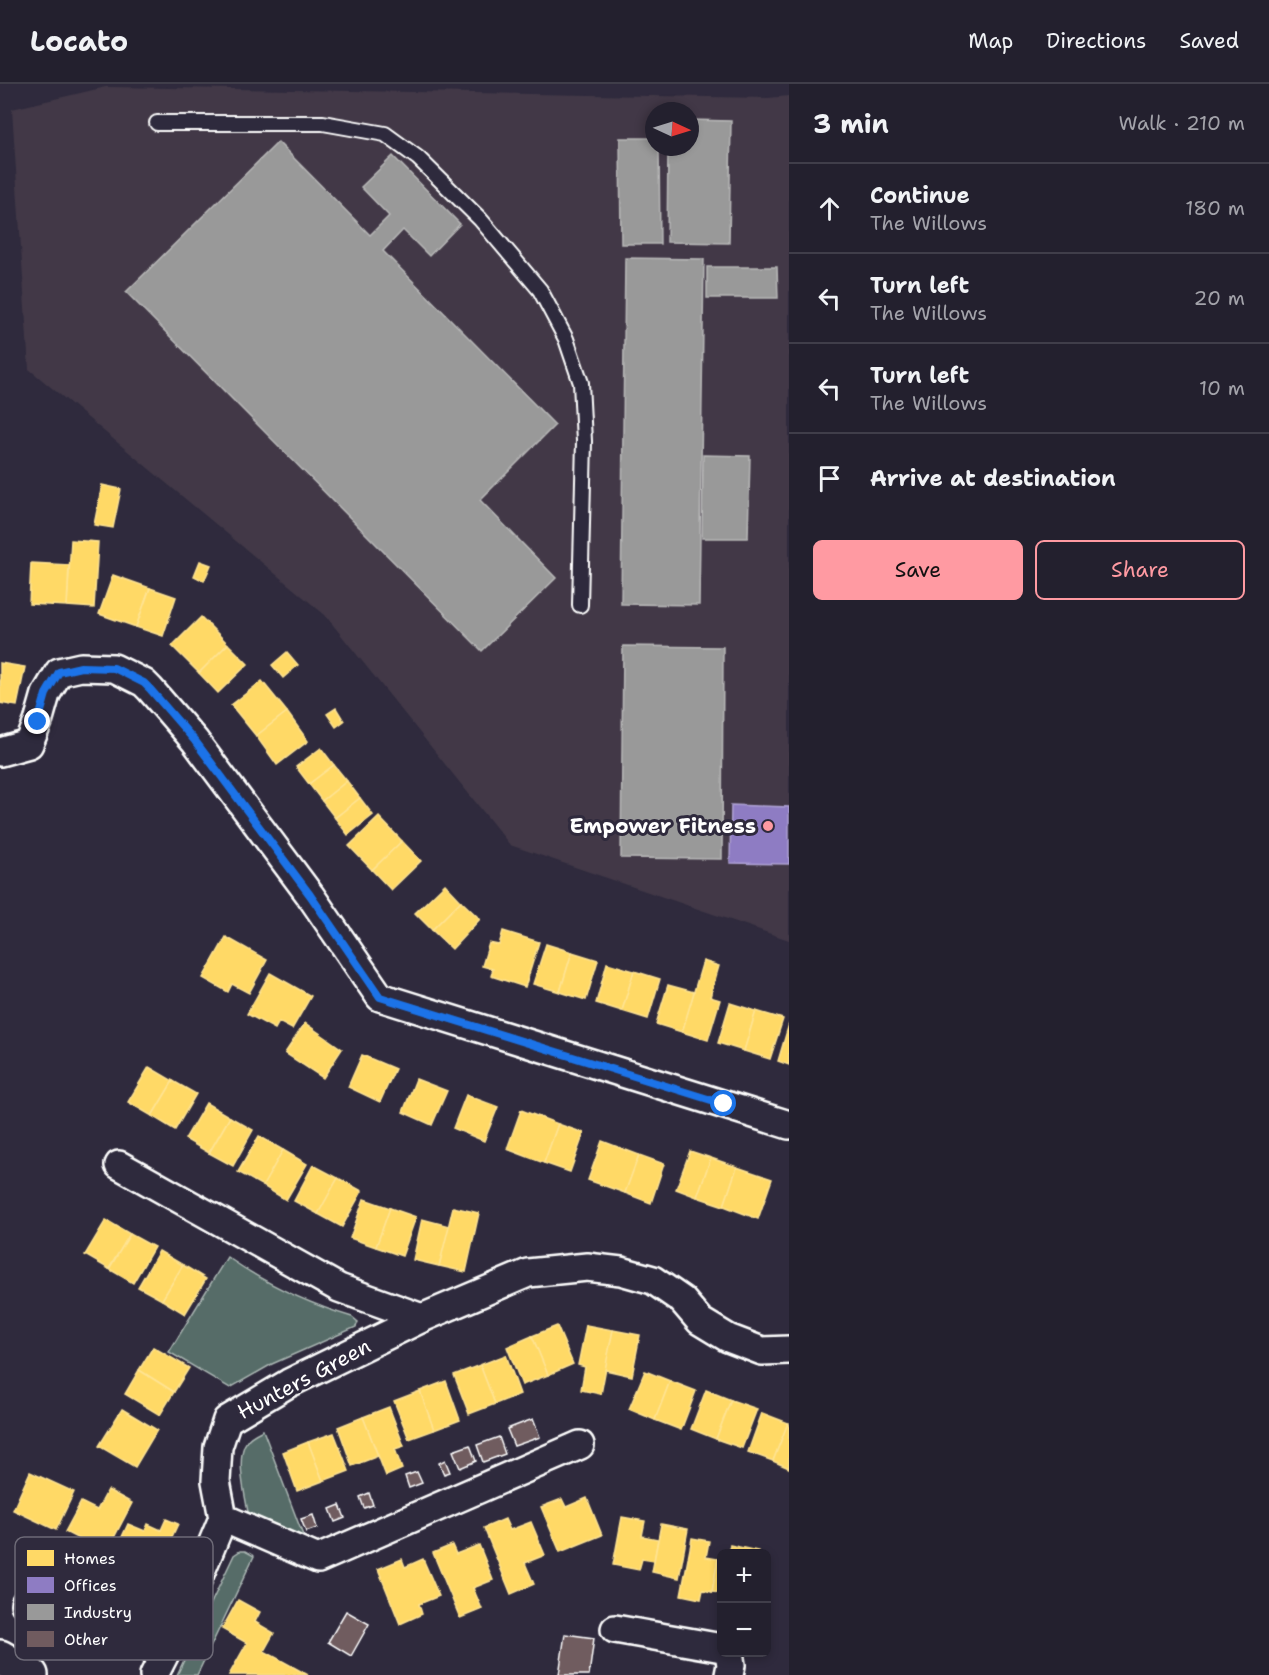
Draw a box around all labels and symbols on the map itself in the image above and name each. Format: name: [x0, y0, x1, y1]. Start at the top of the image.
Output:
north arrow: [645, 102, 699, 156]
route end: [24, 708, 50, 734]
place label: Empower Fitness: [569, 812, 756, 840]
marker: Empower Fitness: [761, 819, 775, 833]
route start: [710, 1090, 736, 1116]
street label: Hunters Green: [232, 1332, 376, 1426]
legend: [15, 1537, 213, 1660]
text: Homes: [64, 1548, 116, 1569]
text: Offices: [64, 1575, 117, 1596]
text: Industry: [64, 1602, 132, 1623]
text: Other: [64, 1629, 108, 1650]

